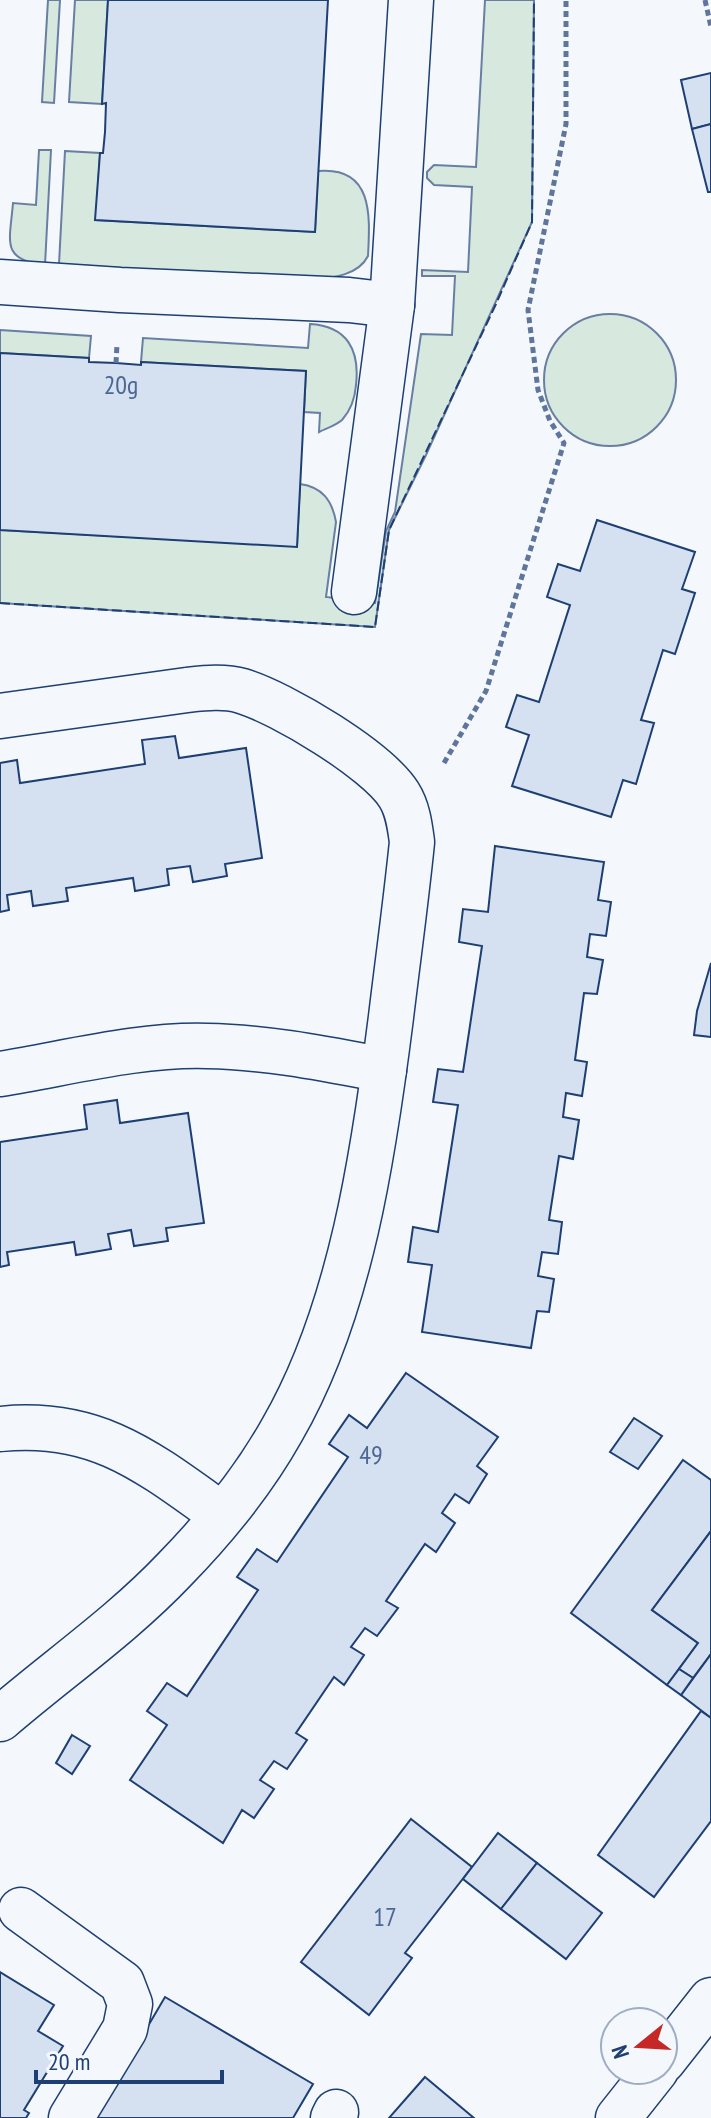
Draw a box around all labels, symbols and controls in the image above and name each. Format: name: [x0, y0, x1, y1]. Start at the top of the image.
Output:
house number: 20g: [104, 368, 138, 401]
house number: 49: [359, 1438, 383, 1471]
house number: 17: [373, 1900, 397, 1933]
north arrow: [599, 2006, 679, 2086]
scale bar: [36, 2034, 222, 2084]
text: N: [605, 2042, 635, 2062]
text: 20 m: [48, 2046, 90, 2077]

